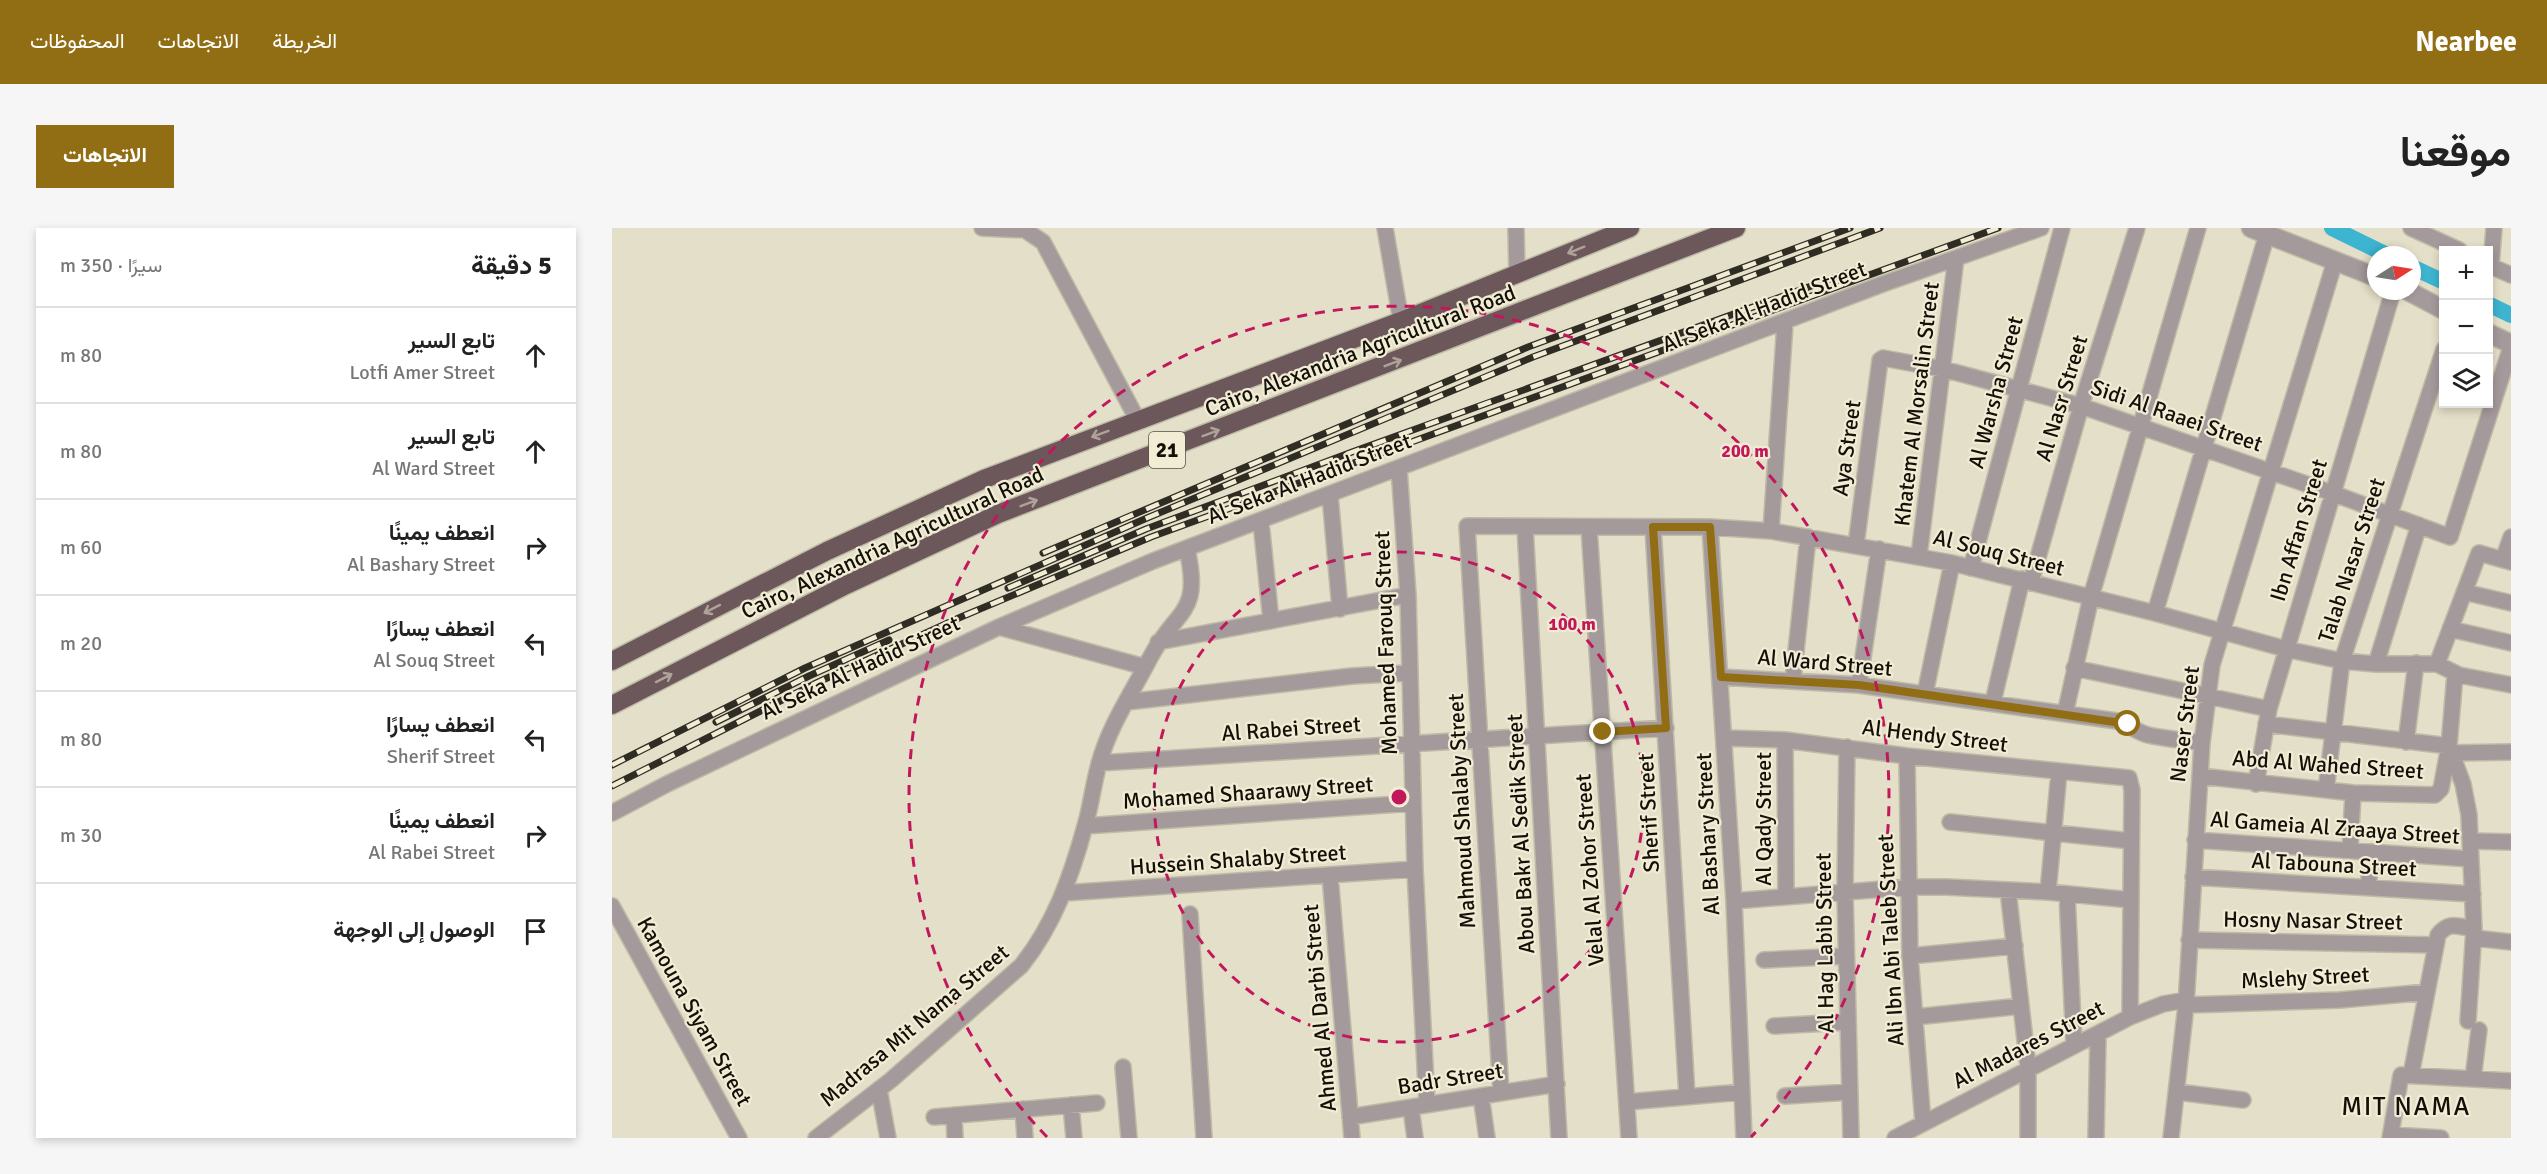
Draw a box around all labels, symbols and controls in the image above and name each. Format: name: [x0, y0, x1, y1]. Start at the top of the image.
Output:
text: Nearbee: [2415, 25, 2517, 59]
text: المحفوظات: [30, 28, 125, 54]
text: الاتجاهات: [158, 28, 239, 54]
text: الخريطة: [272, 28, 337, 54]
button: الاتجاهات: [36, 125, 174, 188]
text: موقعنا: [2400, 127, 2511, 178]
one-way arrow: [1567, 245, 1586, 256]
north arrow: [2367, 246, 2421, 300]
map controls: [2439, 246, 2493, 408]
button: +: [2439, 246, 2493, 300]
text: 5 دقيقة: [471, 250, 552, 282]
text: سيرًا · 350 m: [60, 253, 162, 278]
street label: Al Seka Al Hadid Street: [1658, 255, 1870, 358]
street label: Cairo, Alexandria Agricultural Road: [1201, 279, 1519, 422]
street label: Khatem Al Morsalin Street: [1888, 280, 1945, 528]
button: −: [2439, 300, 2493, 354]
street label: Al Warsha Street: [1962, 313, 2029, 471]
text: تابع السير: [408, 327, 495, 354]
street label: Al Nasr Street: [2029, 332, 2094, 464]
icon: ahead: [519, 339, 552, 372]
text: 80 m: [60, 343, 102, 368]
button: layers: [2439, 354, 2493, 408]
one-way arrow: [1383, 357, 1402, 368]
text: Lotfi Amer Street: [349, 360, 495, 385]
street label: Sidi Al Raaei Street: [2088, 373, 2266, 458]
street label: Aya Street: [1826, 398, 1867, 498]
text: تابع السير: [408, 423, 495, 450]
one-way arrow: [1201, 426, 1220, 437]
street label: Al Seka Al Hadid Street: [1203, 427, 1415, 530]
one-way arrow: [1091, 429, 1110, 440]
road number: 21: [1149, 432, 1185, 468]
icon: ahead: [519, 435, 552, 468]
text: 80 m: [60, 439, 102, 464]
text: 200 m: [1721, 440, 1769, 462]
street label: Ibn Affan Street: [2264, 455, 2333, 605]
text: Al Ward Street: [372, 456, 495, 481]
street label: Cairo, Alexandria Agricultural Road: [737, 460, 1048, 625]
street label: Talab Nasar Street: [2312, 474, 2391, 646]
one-way arrow: [1019, 496, 1037, 507]
text: انعطف يمينًا: [389, 519, 495, 546]
street label: Al Souq Street: [1931, 523, 2067, 582]
street label: Mohamed Farouq Street: [1368, 530, 1403, 756]
icon: right: [519, 531, 552, 564]
text: 60 m: [60, 535, 102, 560]
text: Al Bashary Street: [347, 552, 495, 577]
one-way arrow: [704, 604, 722, 616]
street label: Al Seka Al Hadid Street: [756, 609, 964, 725]
text: 100 m: [1548, 613, 1596, 635]
text: انعطف يسارًا: [386, 615, 495, 642]
icon: left: [519, 627, 552, 660]
text: 20 m: [60, 631, 102, 656]
street label: Al Ward Street: [1756, 643, 1894, 682]
text: Al Souq Street: [373, 648, 495, 673]
street label: Naser Street: [2164, 664, 2205, 784]
one-way arrow: [655, 672, 673, 684]
street label: Mahmoud Shalaby Street: [1442, 692, 1481, 929]
street label: Al Rabei Street: [1221, 710, 1362, 747]
route start: [2114, 710, 2140, 736]
text: انعطف يسارًا: [386, 711, 495, 738]
street label: Abou Bakr Al Sedik Street: [1501, 713, 1540, 955]
street label: Al Hendy Street: [1861, 713, 2010, 758]
route end: [1589, 718, 1615, 744]
icon: left: [519, 723, 552, 756]
text: 80 m: [60, 727, 102, 752]
text: Sherif Street: [387, 744, 495, 769]
street label: Abd Al Wahed Street: [2231, 744, 2425, 785]
street label: Al Bashary Street: [1690, 752, 1725, 916]
street label: Al Qady Street: [1750, 752, 1777, 886]
street label: Sherif Street: [1632, 753, 1665, 873]
street label: Mohamed Shaarawy Street: [1122, 770, 1375, 815]
street label: Velal Al Zohor Street: [1569, 773, 1610, 967]
centre of rings: [1389, 787, 1409, 807]
street label: Al Gameia Al Zraaya Street: [2209, 805, 2461, 850]
text: انعطف يمينًا: [389, 807, 495, 834]
icon: right: [519, 819, 552, 852]
text: 30 m: [60, 823, 102, 848]
street label: Ali Ibn Abi Taleb Street: [1871, 833, 1910, 1047]
street label: Hussein Shalaby Street: [1129, 838, 1347, 881]
text: Al Rabei Street: [368, 840, 495, 865]
street label: Al Tabouna Street: [2251, 847, 2418, 882]
street label: Al Hag Labib Street: [1809, 852, 1840, 1034]
street label: Ahmed Al Darbi Street: [1297, 903, 1342, 1113]
street label: Hosny Nasar Street: [2223, 905, 2403, 936]
street label: Kamouna Siyam Street: [631, 912, 758, 1111]
icon: arrive: [519, 915, 552, 948]
text: الوصول إلى الوجهة: [333, 916, 495, 943]
street label: Madrasa Mit Nama Street: [814, 938, 1015, 1112]
street label: Mslehy Street: [2240, 961, 2370, 994]
street label: Al Madares Street: [1948, 994, 2109, 1094]
street label: Badr Street: [1395, 1057, 1505, 1100]
district label: MIT NAMA: [2341, 1091, 2471, 1123]

